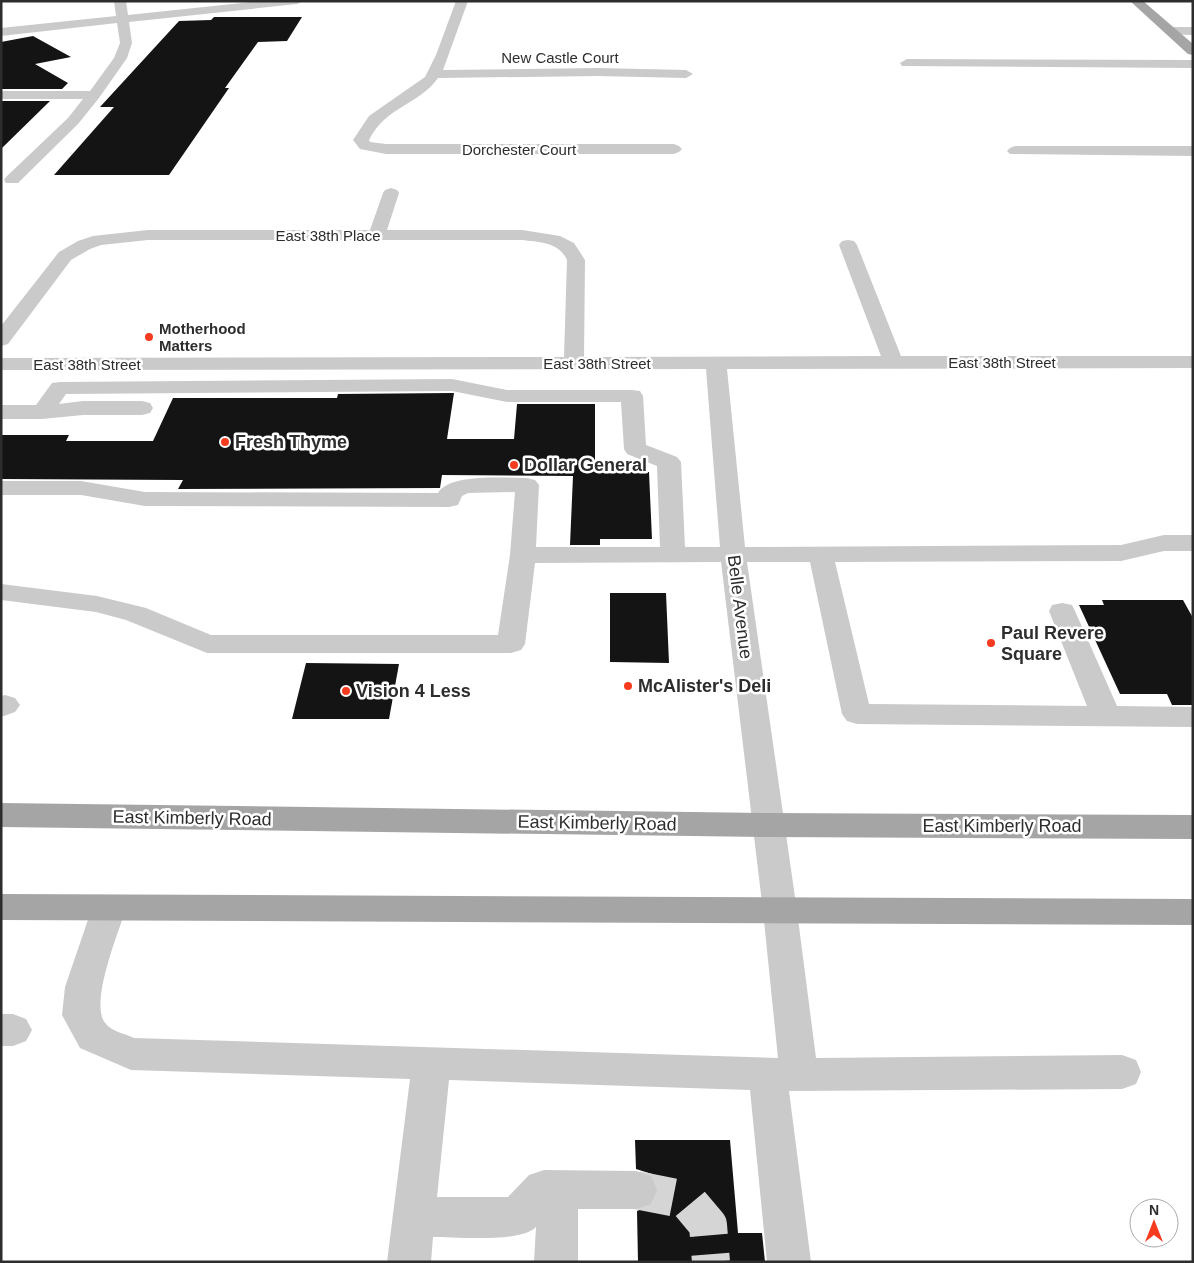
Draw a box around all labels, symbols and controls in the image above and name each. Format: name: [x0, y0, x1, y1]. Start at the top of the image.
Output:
street label: New Castle Court: [501, 49, 620, 66]
street label: Dorchester Court: [462, 141, 577, 158]
street label: East 38th Place: [275, 227, 381, 244]
place label: Motherhood Matters: [159, 320, 246, 354]
marker: Motherhood Matters: [143, 331, 155, 343]
street label: East 38th Street: [948, 354, 1057, 371]
street label: East 38th Street: [543, 355, 652, 372]
street label: East 38th Street: [33, 356, 142, 373]
place label: Fresh Thyme: [235, 432, 347, 452]
marker: Fresh Thyme: [219, 436, 231, 448]
place label: Dollar General: [524, 455, 647, 475]
marker: Dollar General: [508, 459, 520, 471]
street label: Belle Avenue: [724, 554, 756, 660]
place label: Paul Revere Square: [1001, 623, 1104, 664]
marker: Paul Revere Square: [985, 637, 997, 649]
place label: McAlister's Deli: [638, 676, 771, 696]
marker: McAlister's Deli: [622, 680, 634, 692]
place label: Vision 4 Less: [356, 681, 471, 701]
marker: Vision 4 Less: [340, 685, 352, 697]
street label: East Kimberly Road: [112, 807, 272, 829]
street label: East Kimberly Road: [517, 812, 677, 834]
street label: East Kimberly Road: [922, 816, 1082, 836]
north arrow: [1129, 1198, 1179, 1248]
text: N: [1149, 1202, 1159, 1218]

